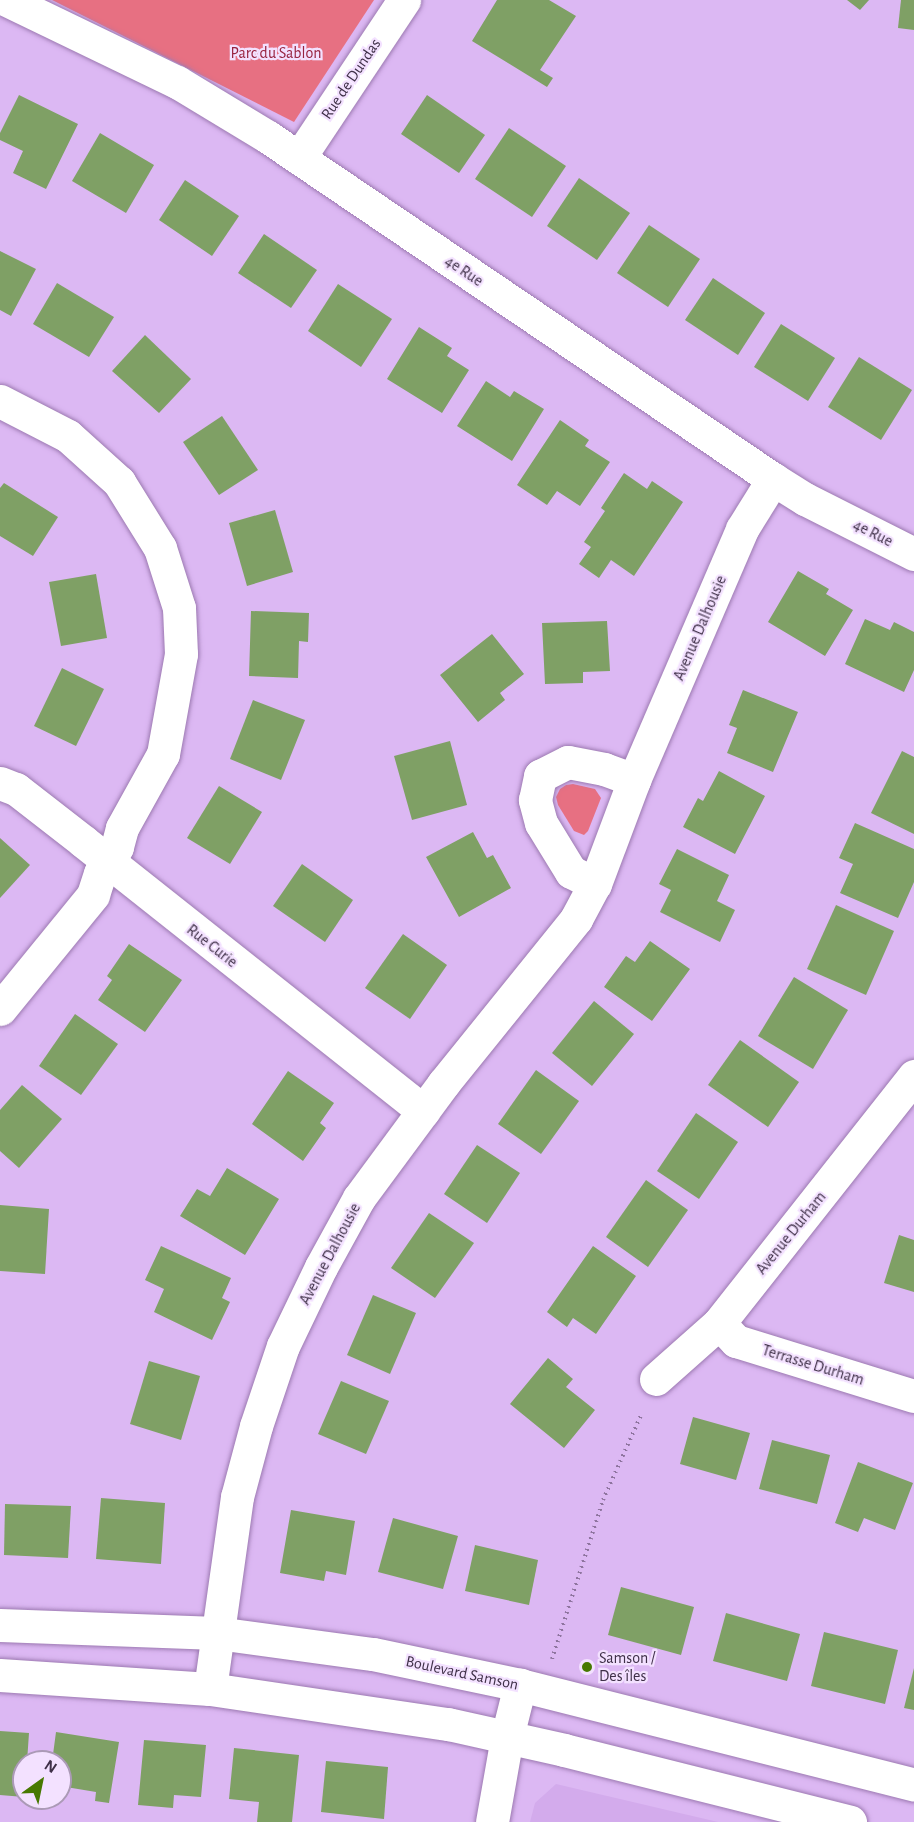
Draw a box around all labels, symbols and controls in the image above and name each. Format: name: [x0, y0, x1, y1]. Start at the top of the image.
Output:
street label: Rue de Dundas: [317, 35, 385, 123]
park label: Parc du Sablon: [231, 43, 321, 63]
street label: 4e Rue: [441, 251, 487, 291]
street label: 4e Rue: [850, 515, 896, 551]
street label: Avenue Dalhousie: [669, 572, 731, 684]
street label: Rue Curie: [183, 920, 241, 972]
street label: Avenue Durham: [752, 1188, 830, 1278]
street label: Avenue Dalhousie: [295, 1200, 365, 1308]
street label: Terrasse Durham: [760, 1340, 866, 1390]
place label: Samson / Des îles: [599, 1648, 655, 1686]
street label: Boulevard Samson: [404, 1652, 520, 1694]
marker: Samson / Des îles: [580, 1660, 594, 1674]
north arrow: [12, 1750, 72, 1810]
text: N: [42, 1757, 60, 1776]

